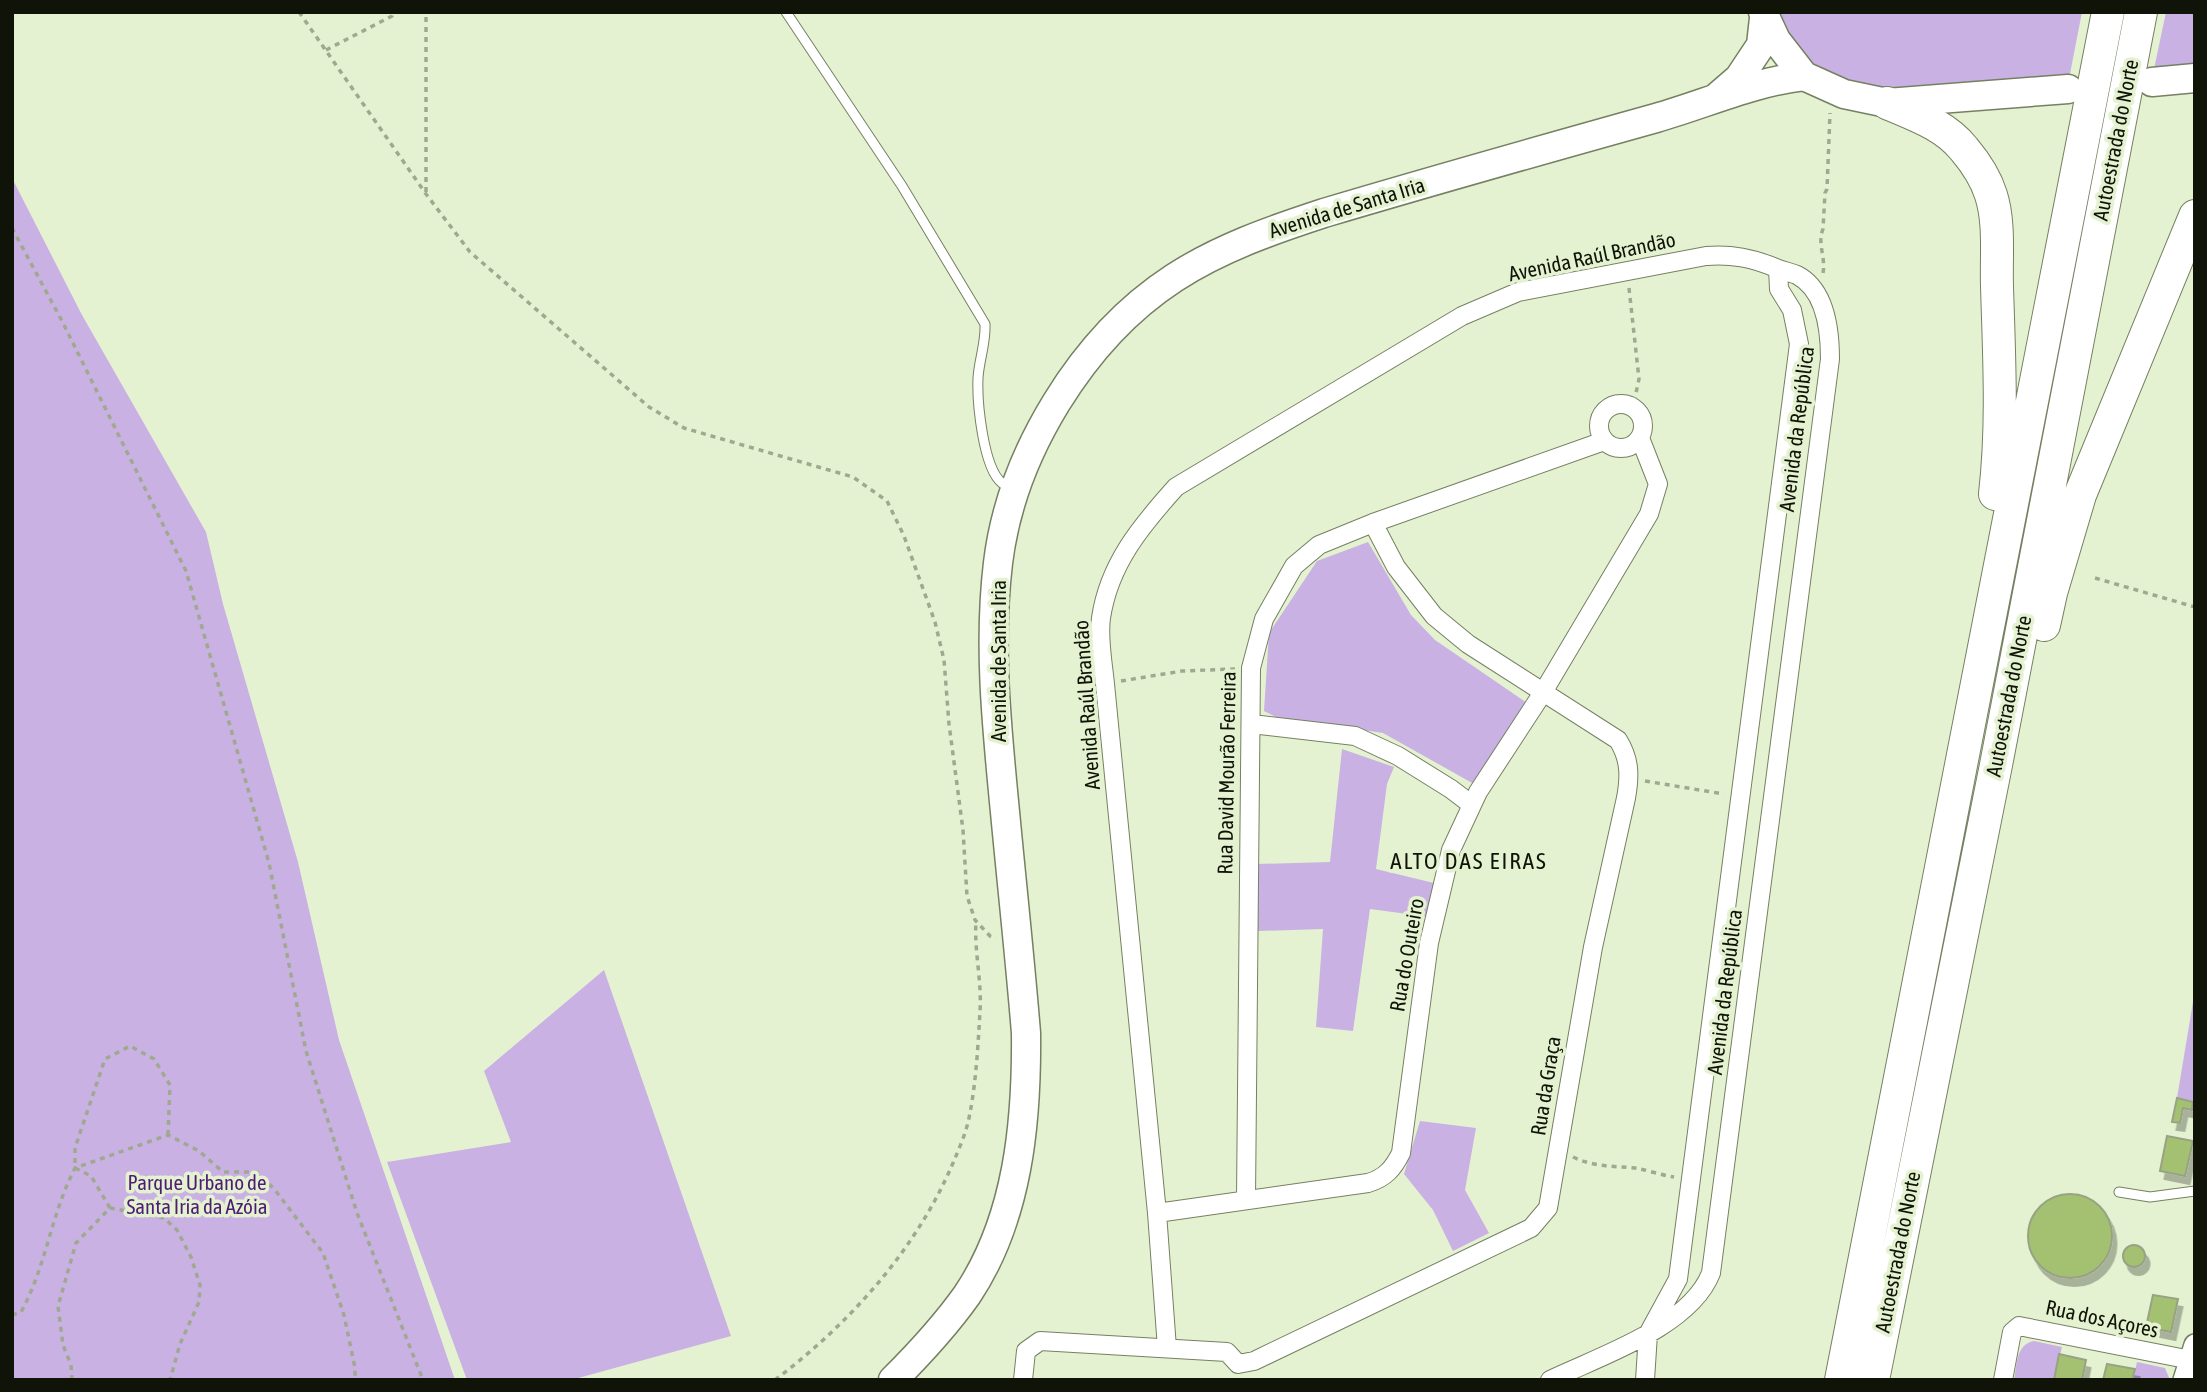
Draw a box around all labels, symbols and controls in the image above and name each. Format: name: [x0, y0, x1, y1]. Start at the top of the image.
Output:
street label: Autoestrada do Norte: [2088, 57, 2142, 222]
street label: Avenida de Santa Iria: [1266, 172, 1428, 242]
street label: Avenida Raúl Brandão: [1506, 227, 1677, 285]
street label: Avenida da República: [1774, 345, 1818, 513]
street label: Avenida de Santa Iria: [986, 580, 1010, 742]
street label: Autoestrada do Norte: [1981, 613, 2035, 778]
street label: Avenida Raúl Brandão: [1068, 619, 1104, 791]
street label: Rua David Mourão Ferreira: [1212, 671, 1240, 875]
district label: ALTO DAS EIRAS: [1390, 848, 1548, 874]
street label: Rua do Outeiro: [1384, 896, 1428, 1013]
street label: Avenida da República: [1702, 908, 1746, 1076]
street label: Rua da Graça: [1525, 1035, 1565, 1137]
street label: Autoestrada do Norte: [1870, 1169, 1924, 1334]
park label: Parque Urbano de Santa Iria da Azóia: [126, 1170, 268, 1218]
street label: Rua dos Açores: [2044, 1294, 2161, 1342]

